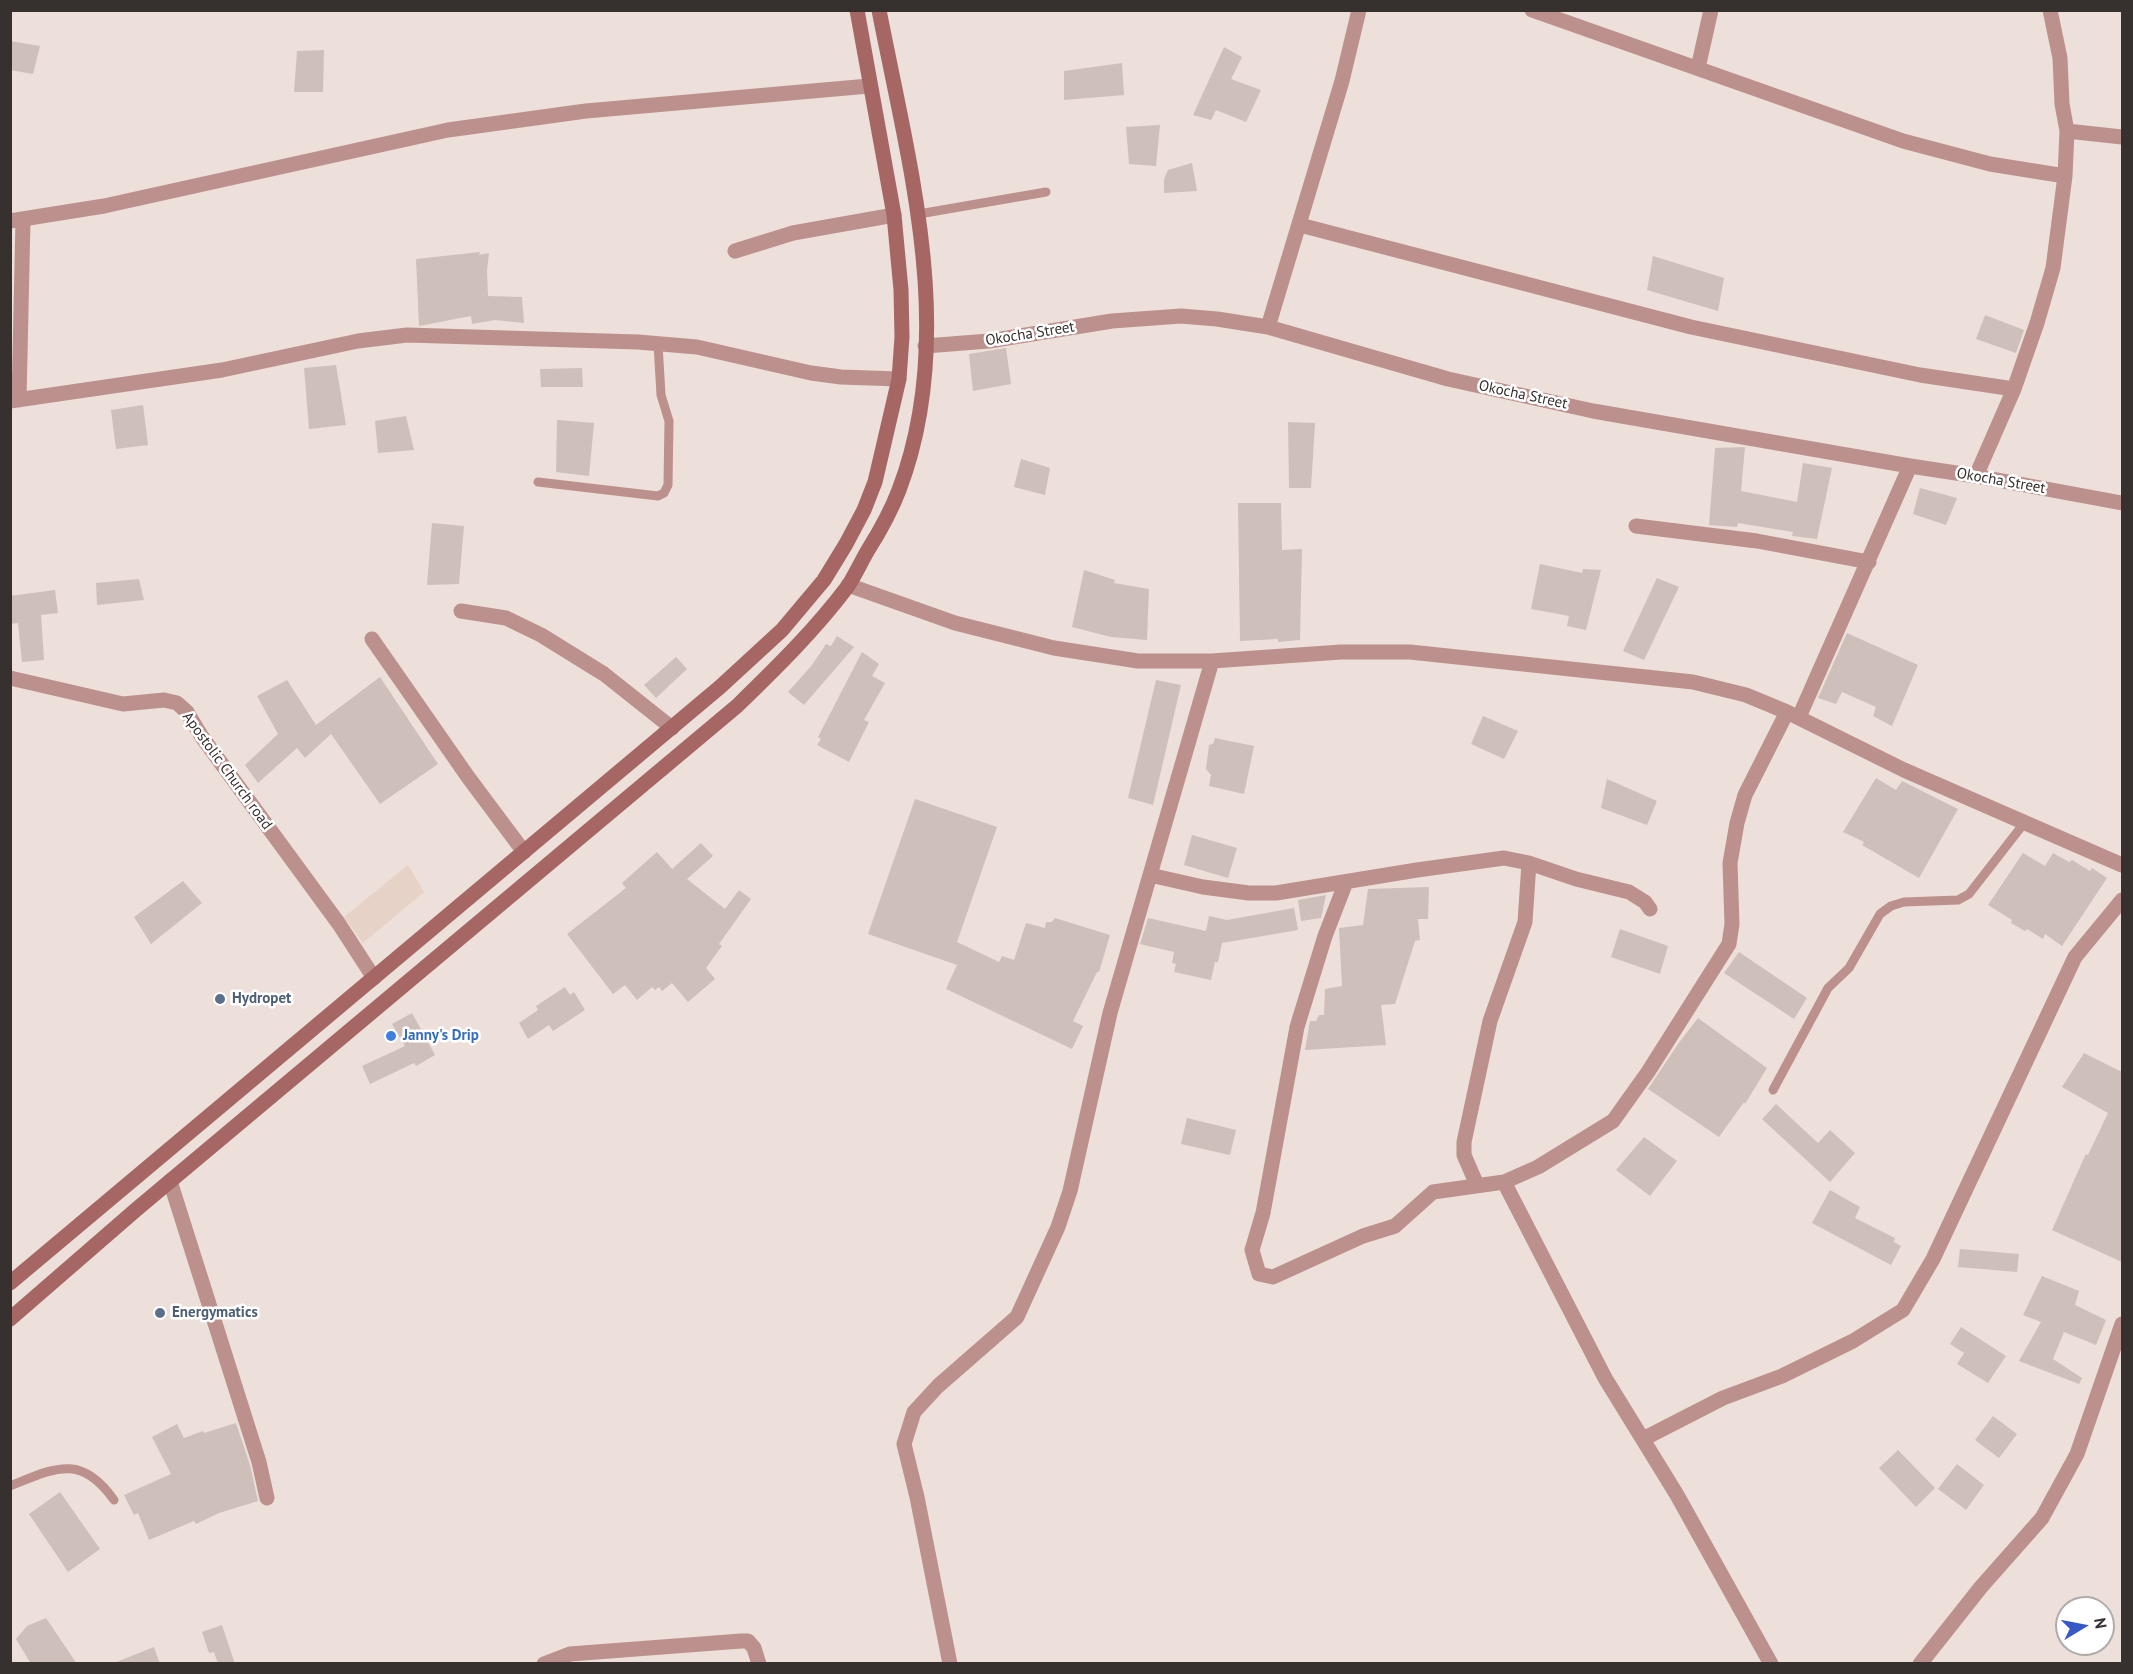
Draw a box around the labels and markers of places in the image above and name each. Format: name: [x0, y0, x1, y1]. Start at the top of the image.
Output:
place label: Hydropet: [232, 990, 291, 1008]
marker: Hydropet: [213, 992, 227, 1006]
place label: Janny's Drip: [403, 1027, 479, 1045]
marker: Janny's Drip: [384, 1029, 398, 1043]
place label: Energymatics: [172, 1304, 258, 1322]
marker: Energymatics: [153, 1306, 167, 1320]

